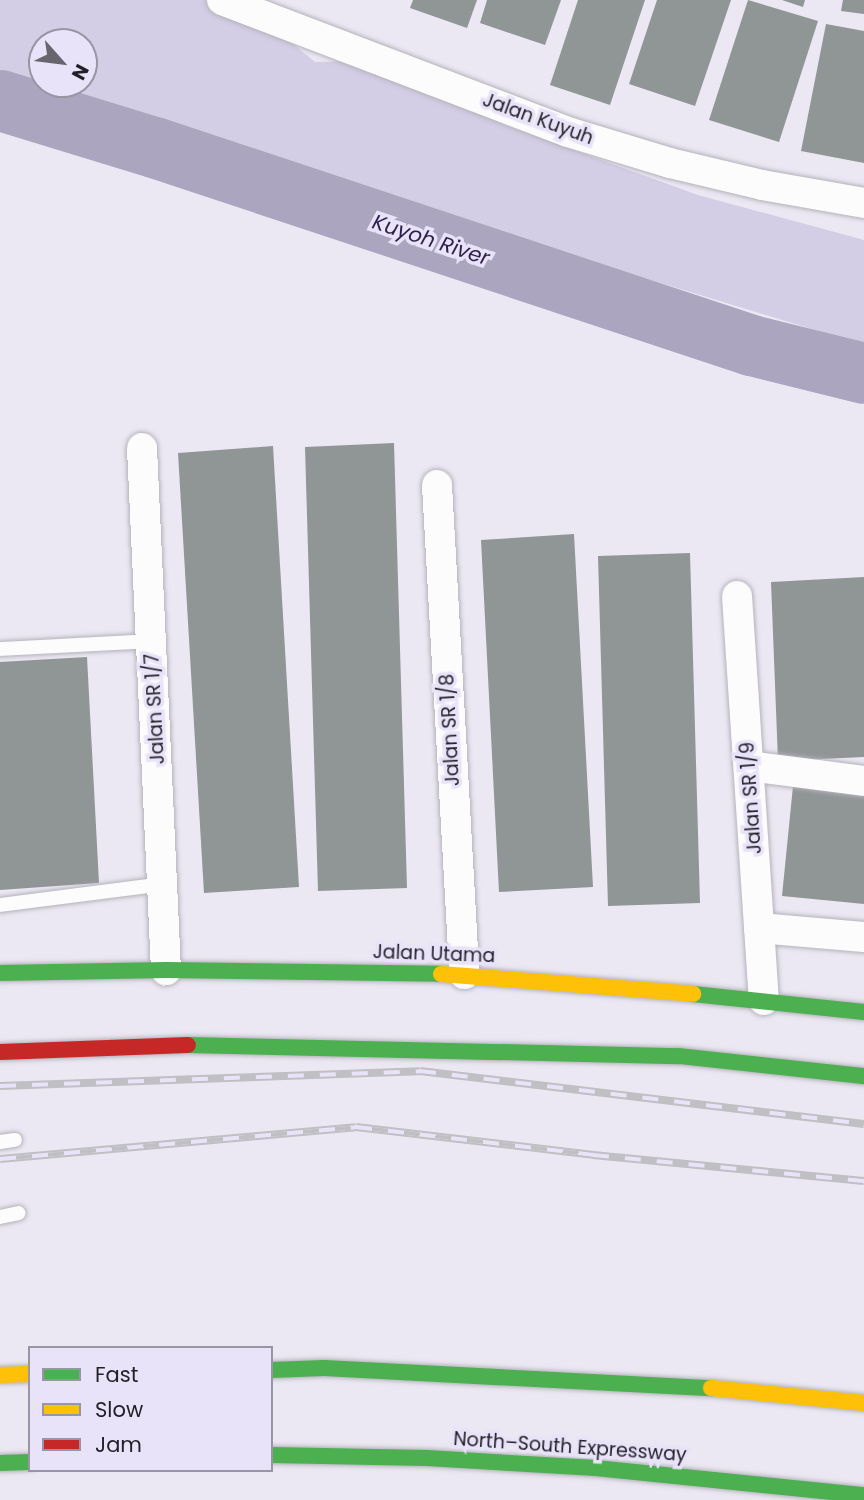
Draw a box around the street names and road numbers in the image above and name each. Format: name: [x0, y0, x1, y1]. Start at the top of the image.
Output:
street label: Jalan Kuyuh: [479, 88, 597, 150]
street label: Jalan SR 1/7: [141, 653, 169, 765]
street label: Jalan SR 1/8: [436, 673, 464, 787]
street label: Jalan SR 1/9: [736, 741, 766, 855]
street label: Jalan Utama: [372, 940, 496, 968]
street label: North–South Expressway: [453, 1427, 687, 1467]

